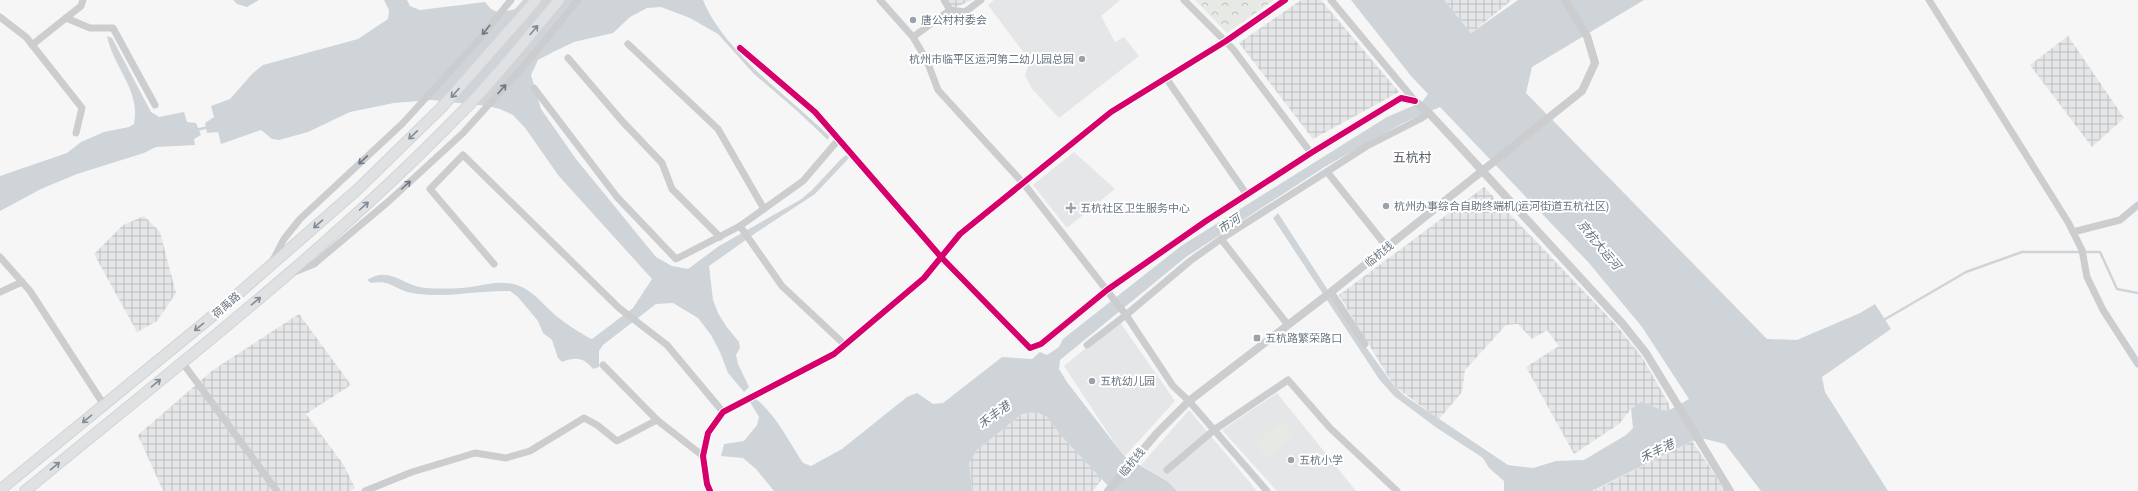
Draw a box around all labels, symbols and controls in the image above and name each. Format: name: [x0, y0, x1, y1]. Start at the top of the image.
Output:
place label: 唐公村村委会: [921, 13, 987, 27]
marker: 唐公村村委会: [908, 15, 918, 25]
one-way arrow: [482, 25, 491, 36]
one-way arrow: [529, 25, 538, 35]
place label: 杭州市临平区运河第二幼儿园总园: [909, 52, 1074, 66]
marker: 杭州市临平区运河第二幼儿园总园: [1077, 54, 1087, 64]
one-way arrow: [498, 84, 507, 95]
one-way arrow: [450, 87, 459, 98]
one-way arrow: [408, 131, 418, 140]
district label: 五杭村: [1392, 149, 1432, 166]
one-way arrow: [358, 156, 368, 165]
one-way arrow: [401, 181, 411, 190]
place label: 杭州办事综合自助终端机(运河街道五杭社区): [1394, 199, 1609, 213]
one-way arrow: [359, 201, 369, 210]
place label: 五杭社区卫生服务中心: [1080, 201, 1190, 215]
marker: 杭州办事综合自助终端机(运河街道五杭社区): [1381, 201, 1391, 211]
marker: 五杭社区卫生服务中心: [1065, 202, 1077, 214]
water label: 市河: [1215, 210, 1245, 237]
water label: 京杭大运河: [1574, 217, 1626, 274]
one-way arrow: [313, 220, 324, 229]
street label: 临杭线: [1362, 238, 1396, 270]
street label: 荷禹路: [209, 289, 243, 321]
one-way arrow: [250, 296, 261, 305]
one-way arrow: [193, 323, 204, 332]
place label: 五杭路繁荣路口: [1265, 331, 1342, 345]
marker: 五杭路繁荣路口: [1252, 333, 1262, 343]
place label: 五杭幼儿园: [1100, 374, 1155, 388]
marker: 五杭幼儿园: [1087, 376, 1097, 386]
one-way arrow: [150, 379, 161, 388]
water label: 禾丰港: [975, 397, 1014, 431]
one-way arrow: [82, 414, 93, 423]
water label: 禾丰港: [1637, 435, 1678, 465]
street label: 临杭线: [1116, 445, 1148, 479]
place label: 五杭小学: [1299, 453, 1343, 467]
marker: 五杭小学: [1286, 455, 1296, 465]
one-way arrow: [50, 462, 61, 471]

